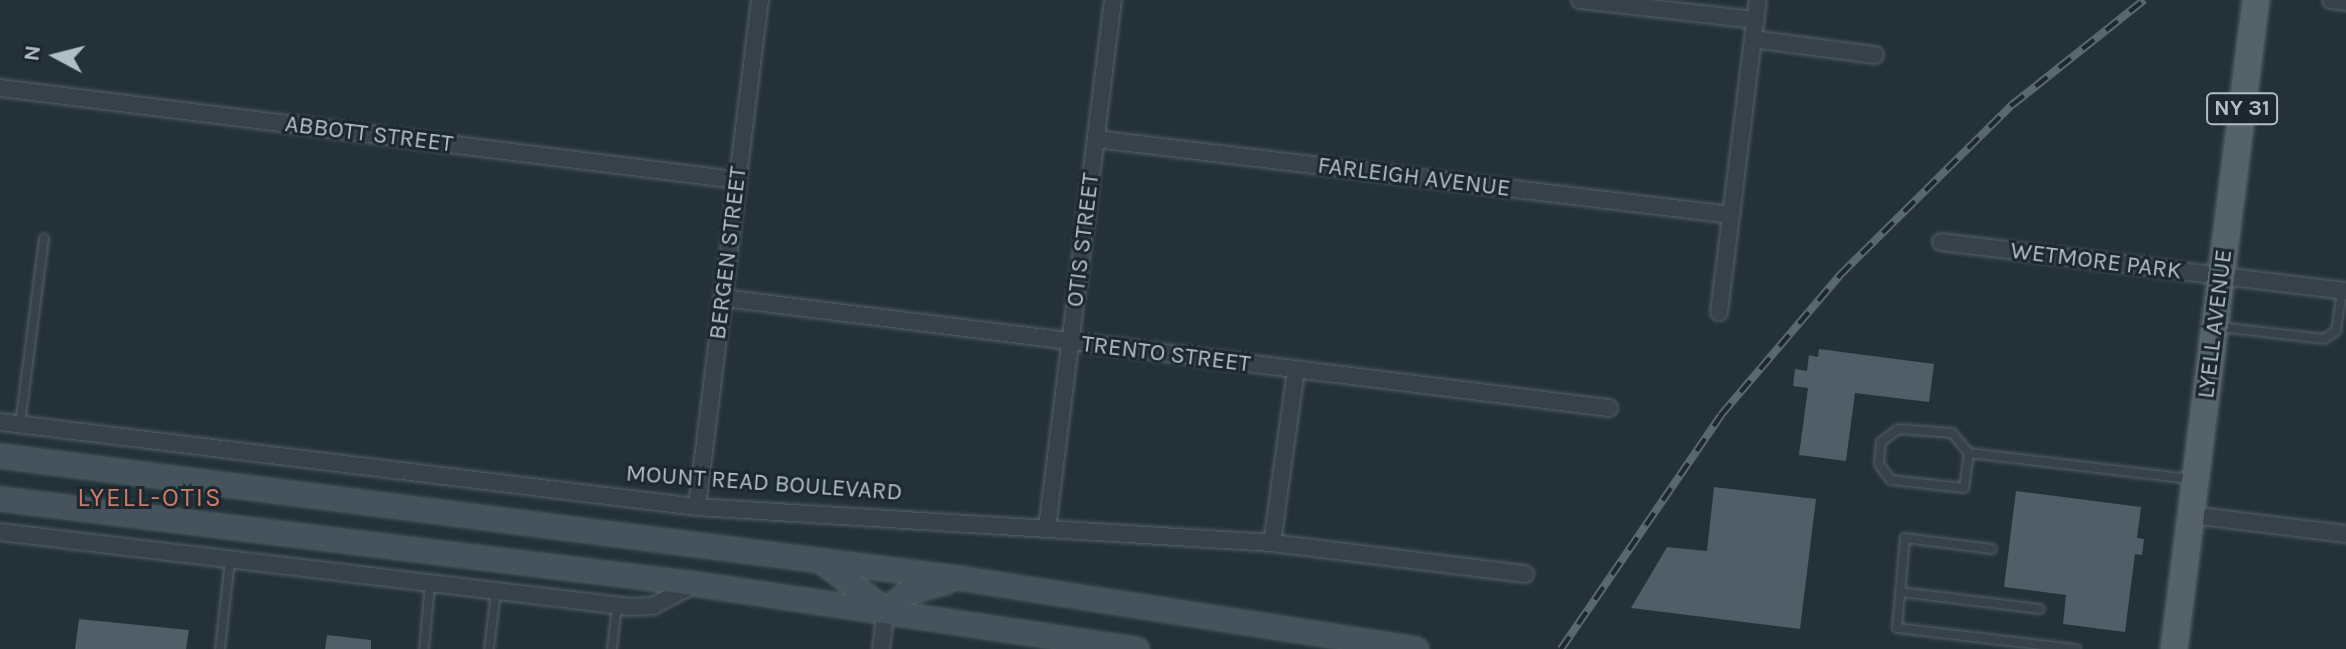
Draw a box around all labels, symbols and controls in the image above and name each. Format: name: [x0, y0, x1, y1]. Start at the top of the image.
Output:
north arrow: [16, 16, 96, 96]
text: N: [18, 44, 46, 62]
road number: NY 31: [2206, 91, 2278, 127]
street label: ABBOTT STREET: [283, 109, 455, 159]
street label: FARLEIGH AVENUE: [1316, 151, 1512, 203]
street label: BERGEN STREET: [703, 165, 753, 341]
street label: OTIS STREET: [1061, 171, 1105, 309]
street label: WETMORE PARK: [2009, 236, 2183, 286]
street label: LYELL AVENUE: [2192, 248, 2238, 400]
street label: TRENTO STREET: [1080, 329, 1252, 379]
street label: MOUNT READ BOULEVARD: [625, 459, 903, 507]
district label: LYELL-OTIS: [77, 482, 223, 514]

